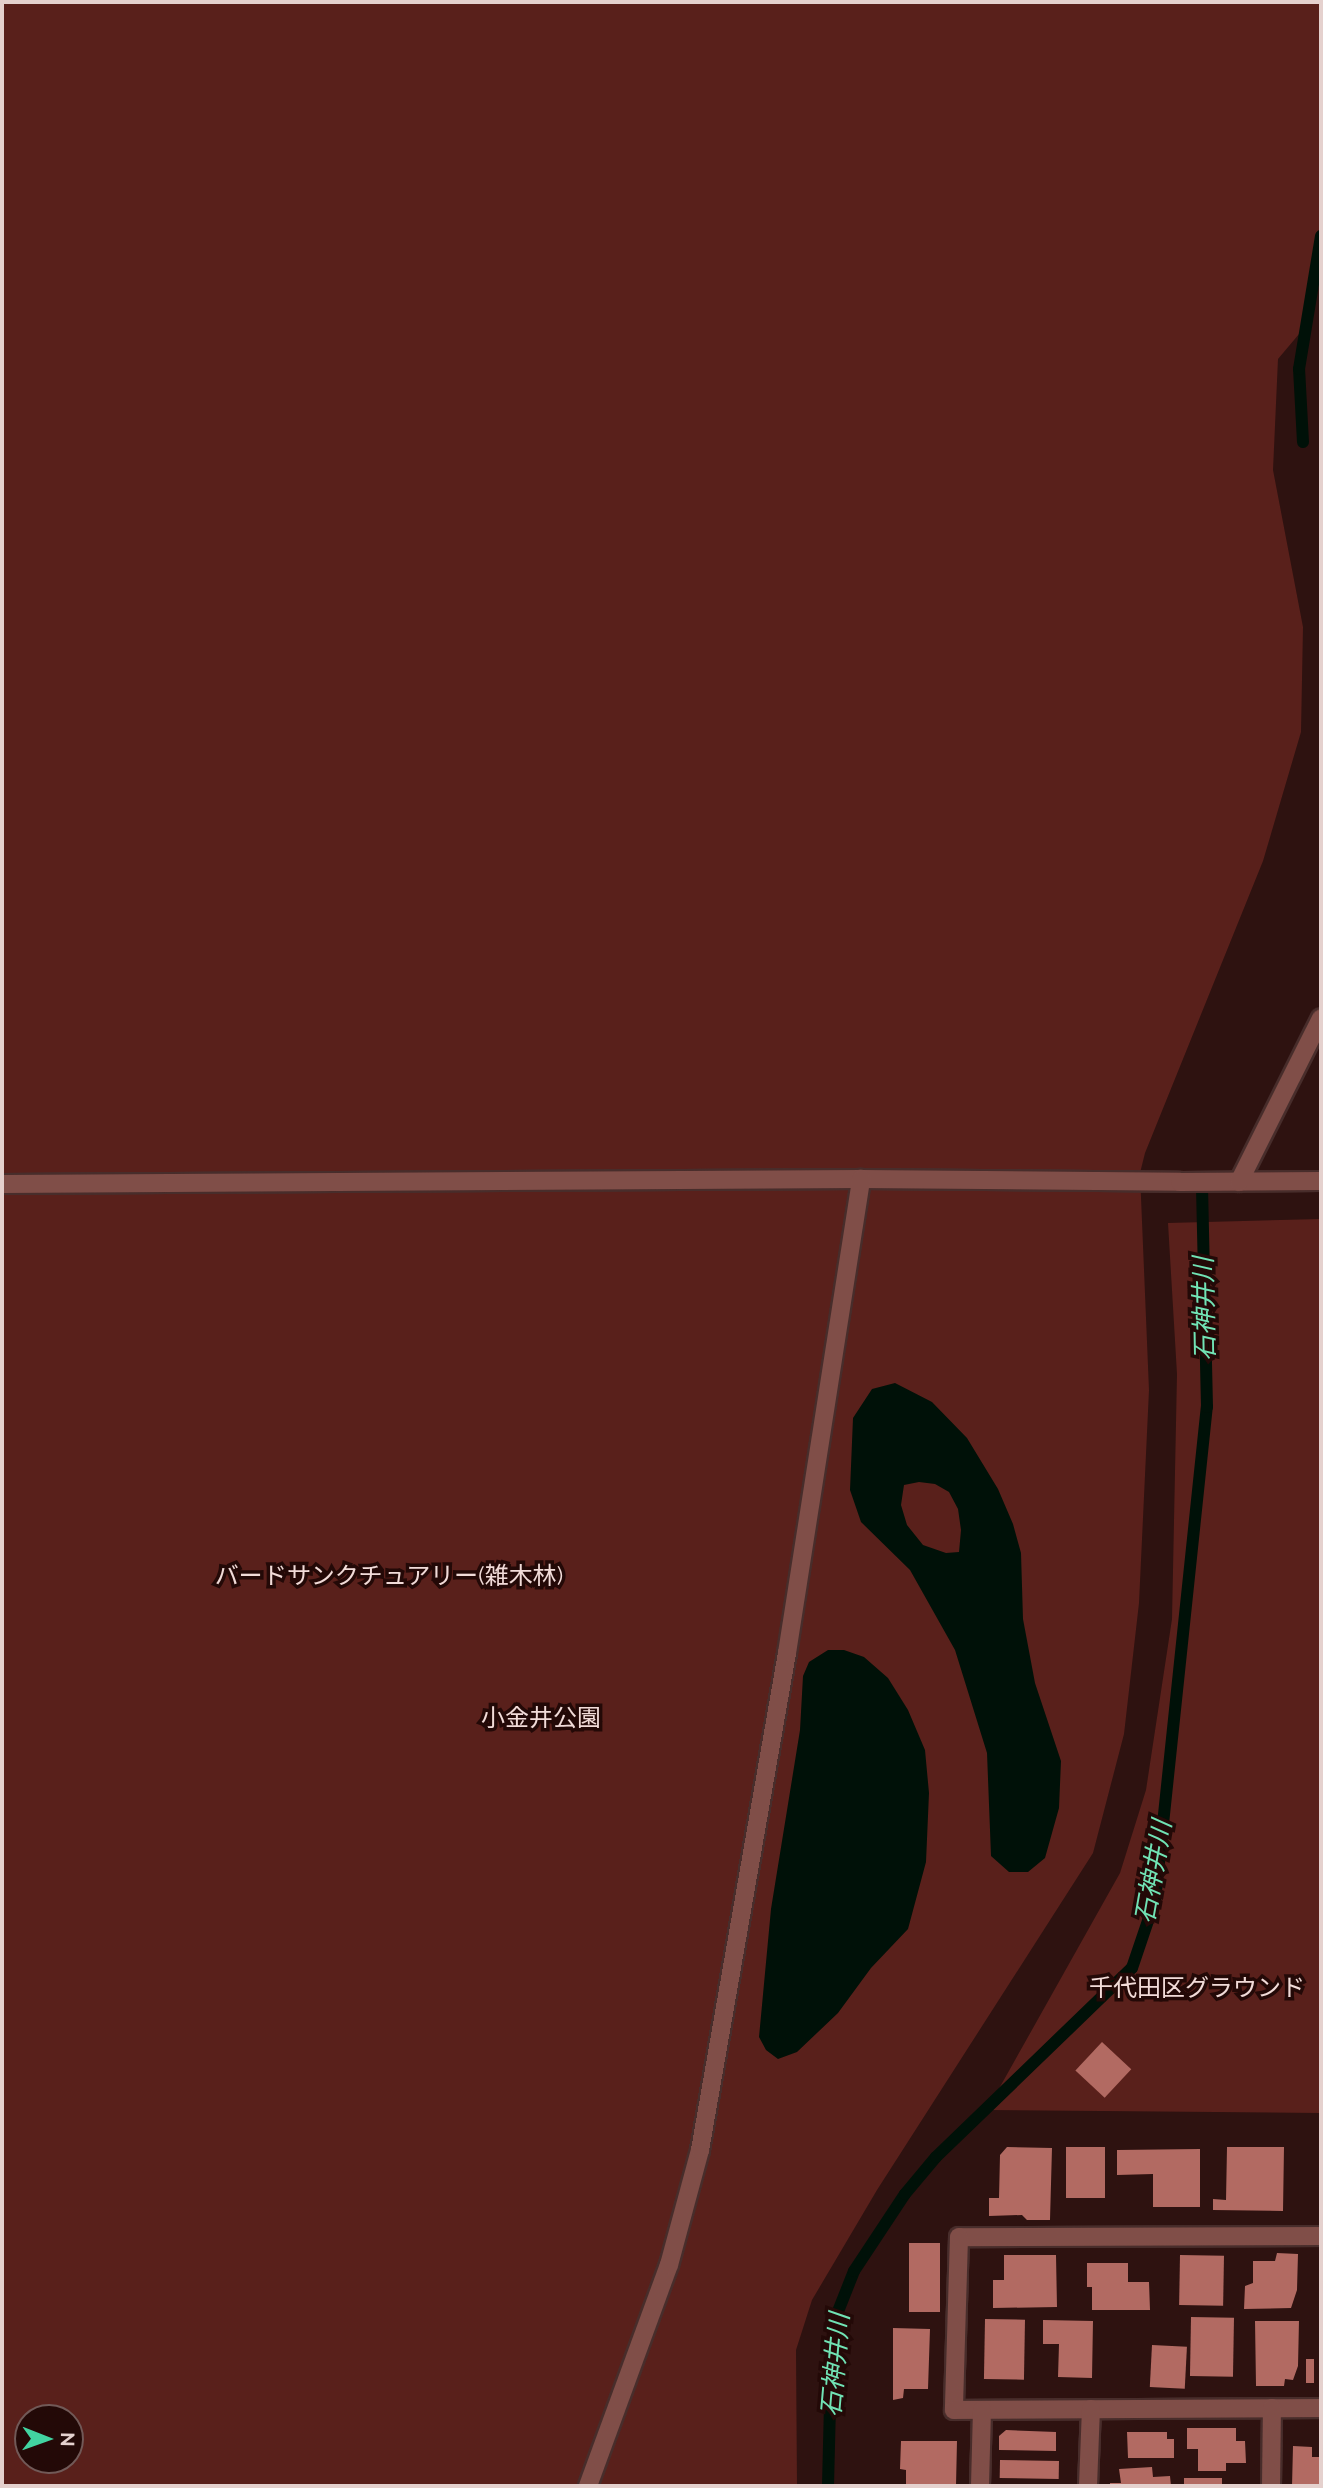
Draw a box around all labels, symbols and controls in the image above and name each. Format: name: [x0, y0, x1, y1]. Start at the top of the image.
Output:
water label: 石神井川: [1188, 1257, 1222, 1361]
park label: バードサンクチュアリー(雑木林): [215, 1562, 563, 1590]
park label: 小金井公園: [481, 1704, 601, 1732]
water label: 石神井川: [1130, 1818, 1178, 1926]
park label: 千代田区グラウンド: [1089, 1974, 1305, 2002]
water label: 石神井川: [816, 2312, 856, 2418]
north arrow: [14, 2404, 84, 2474]
text: N: [57, 2432, 79, 2447]

